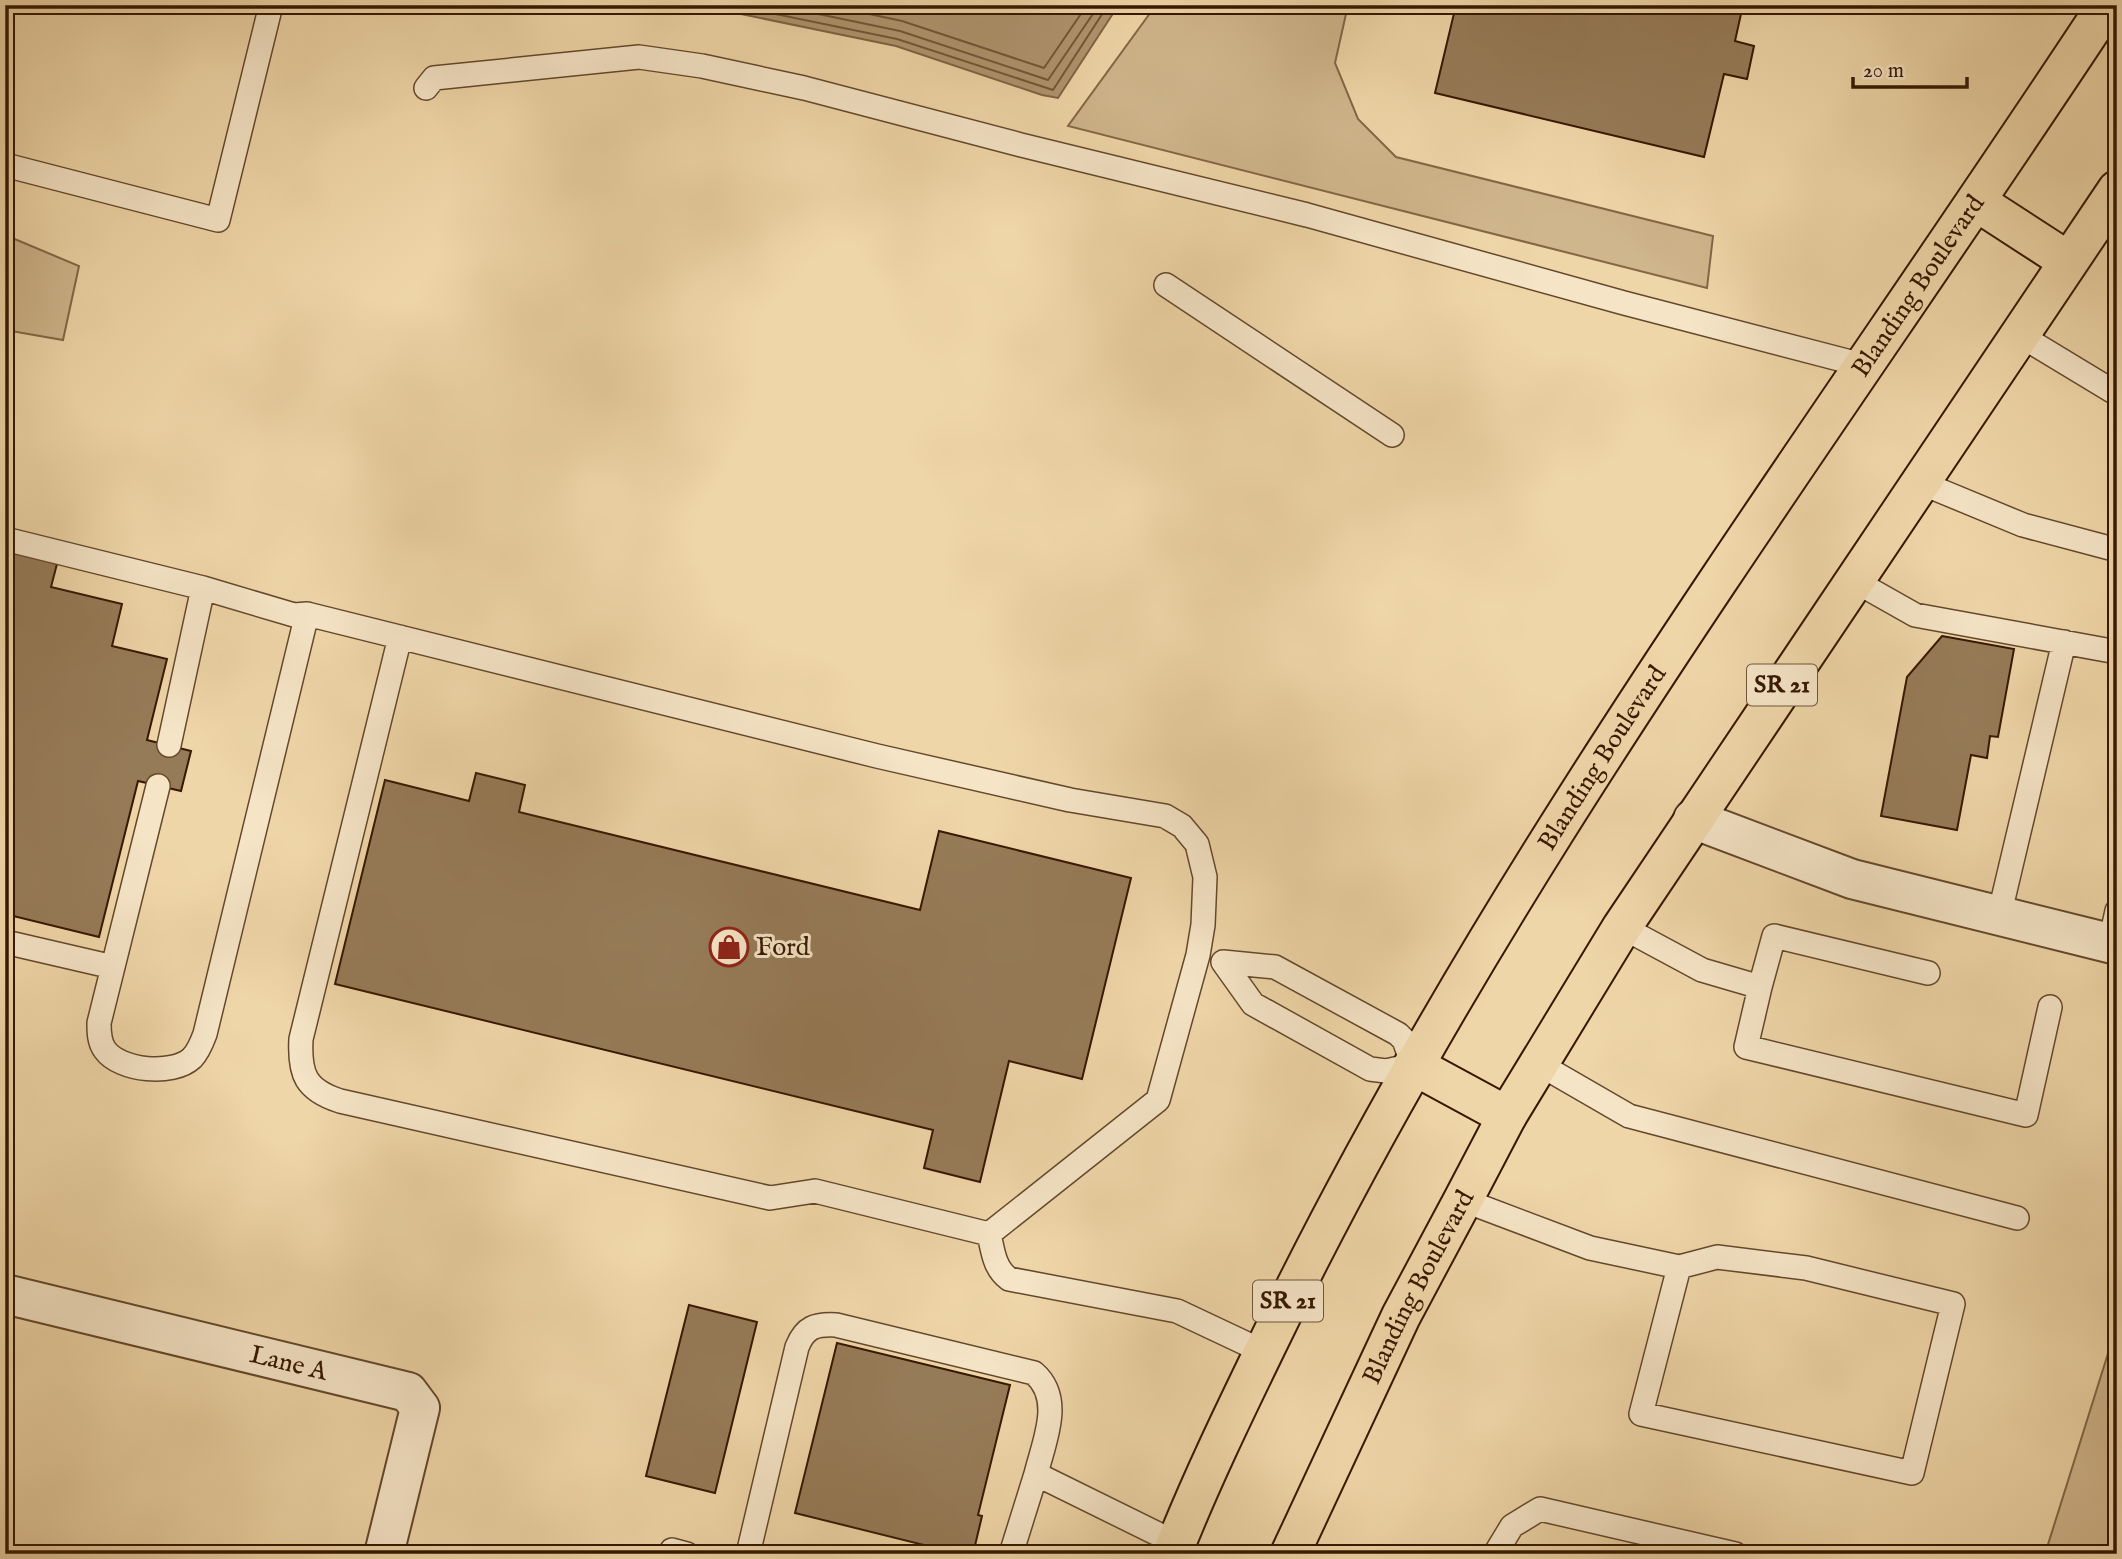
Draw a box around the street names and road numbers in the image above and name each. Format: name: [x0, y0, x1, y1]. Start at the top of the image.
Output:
street label: Blanding Boulevard: [1844, 188, 1992, 384]
street label: Blanding Boulevard: [1531, 659, 1674, 857]
road number: SR 21: [1747, 664, 1817, 706]
street label: Blanding Boulevard: [1355, 1185, 1482, 1390]
road number: SR 21: [1253, 1280, 1323, 1322]
street label: Lane A: [247, 1338, 332, 1389]

